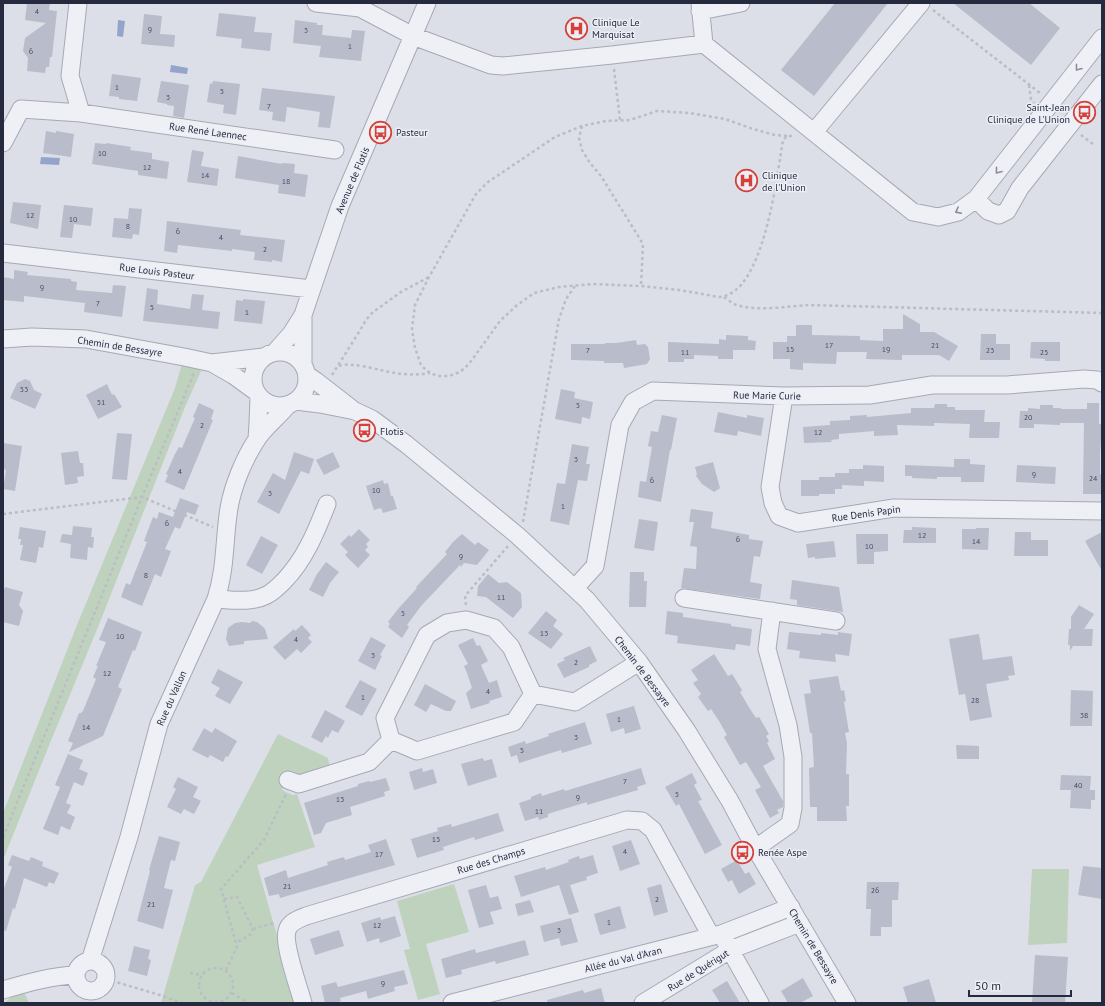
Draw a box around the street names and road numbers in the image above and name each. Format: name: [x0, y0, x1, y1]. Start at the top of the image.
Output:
street label: Rue René Laennec: [168, 120, 248, 143]
street label: Avenue de Flotis: [333, 145, 372, 215]
street label: Rue Louis Pasteur: [119, 260, 196, 283]
street label: Chemin de Bessayre: [77, 333, 163, 360]
street label: Rue Marie Curie: [733, 388, 801, 403]
street label: Rue Denis Papin: [831, 502, 901, 525]
street label: Chemin de Bessayre: [612, 633, 674, 709]
street label: Rue du Vallon: [154, 669, 189, 728]
street label: Rue des Champs: [456, 844, 527, 877]
street label: Chemin de Bessayre: [786, 906, 841, 986]
street label: Allée du Val d'Aran: [583, 944, 663, 975]
street label: Rue de Quérigut: [665, 946, 732, 994]

